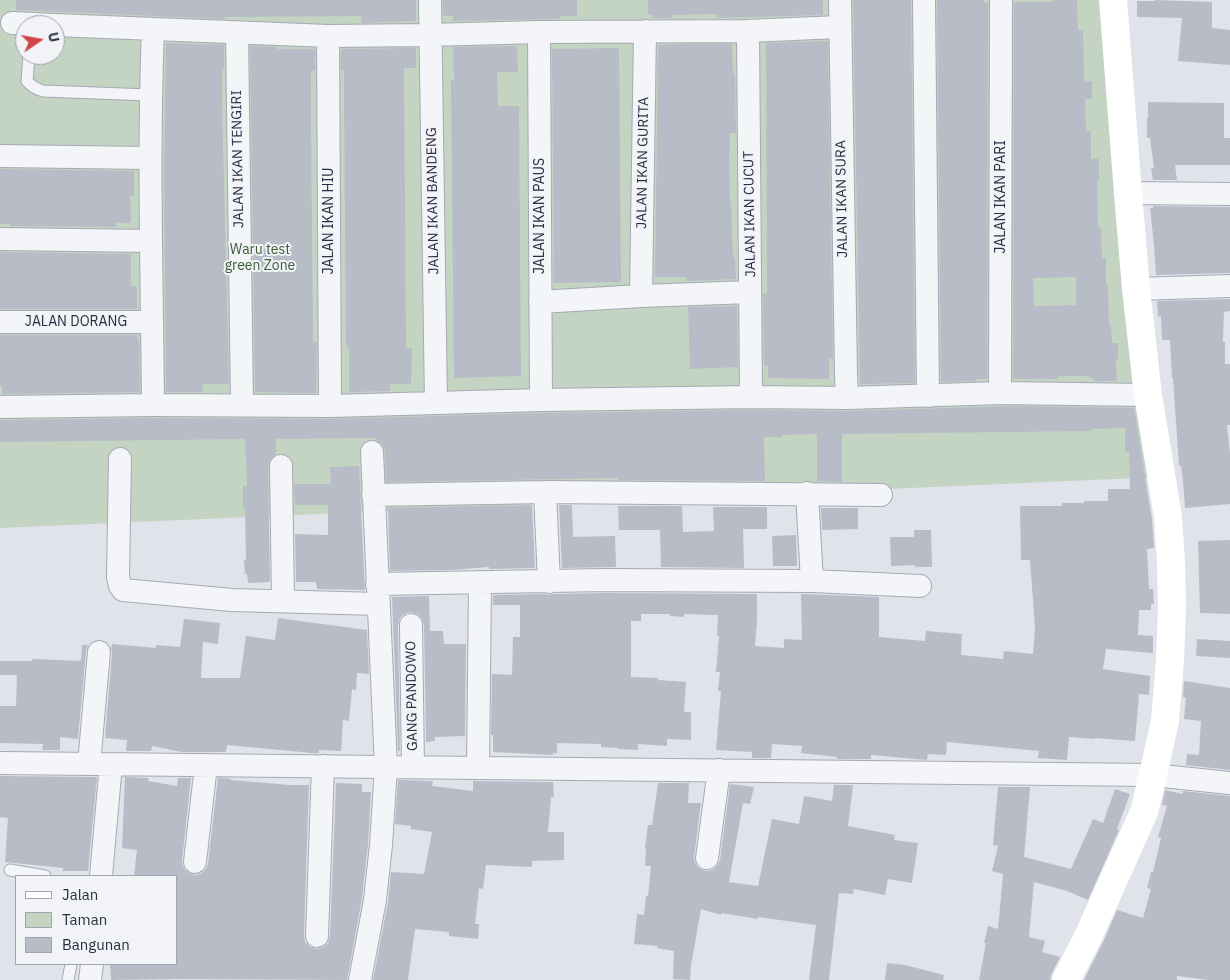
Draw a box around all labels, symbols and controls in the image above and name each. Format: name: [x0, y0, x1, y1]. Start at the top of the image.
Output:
north arrow: [15, 15, 65, 65]
text: U: [44, 30, 64, 44]
street label: JALAN IKAN TENGIRI: [228, 90, 248, 228]
street label: JALAN IKAN GURITA: [633, 97, 653, 229]
street label: JALAN IKAN BANDENG: [423, 127, 443, 275]
street label: JALAN IKAN SURA: [833, 140, 851, 258]
street label: JALAN IKAN PARI: [993, 140, 1009, 254]
street label: JALAN IKAN CUCUT: [740, 151, 760, 277]
street label: JALAN IKAN PAUS: [532, 158, 548, 274]
street label: JALAN IKAN HIU: [321, 167, 337, 275]
park label: Waru test green Zone: [225, 242, 295, 274]
street label: JALAN DORANG: [25, 314, 127, 330]
street label: GANG PANDOWO: [403, 641, 421, 751]
legend: [15, 875, 178, 965]
text: Jalan: [62, 885, 98, 904]
text: Taman: [62, 910, 107, 929]
text: Bangunan: [62, 935, 130, 954]

